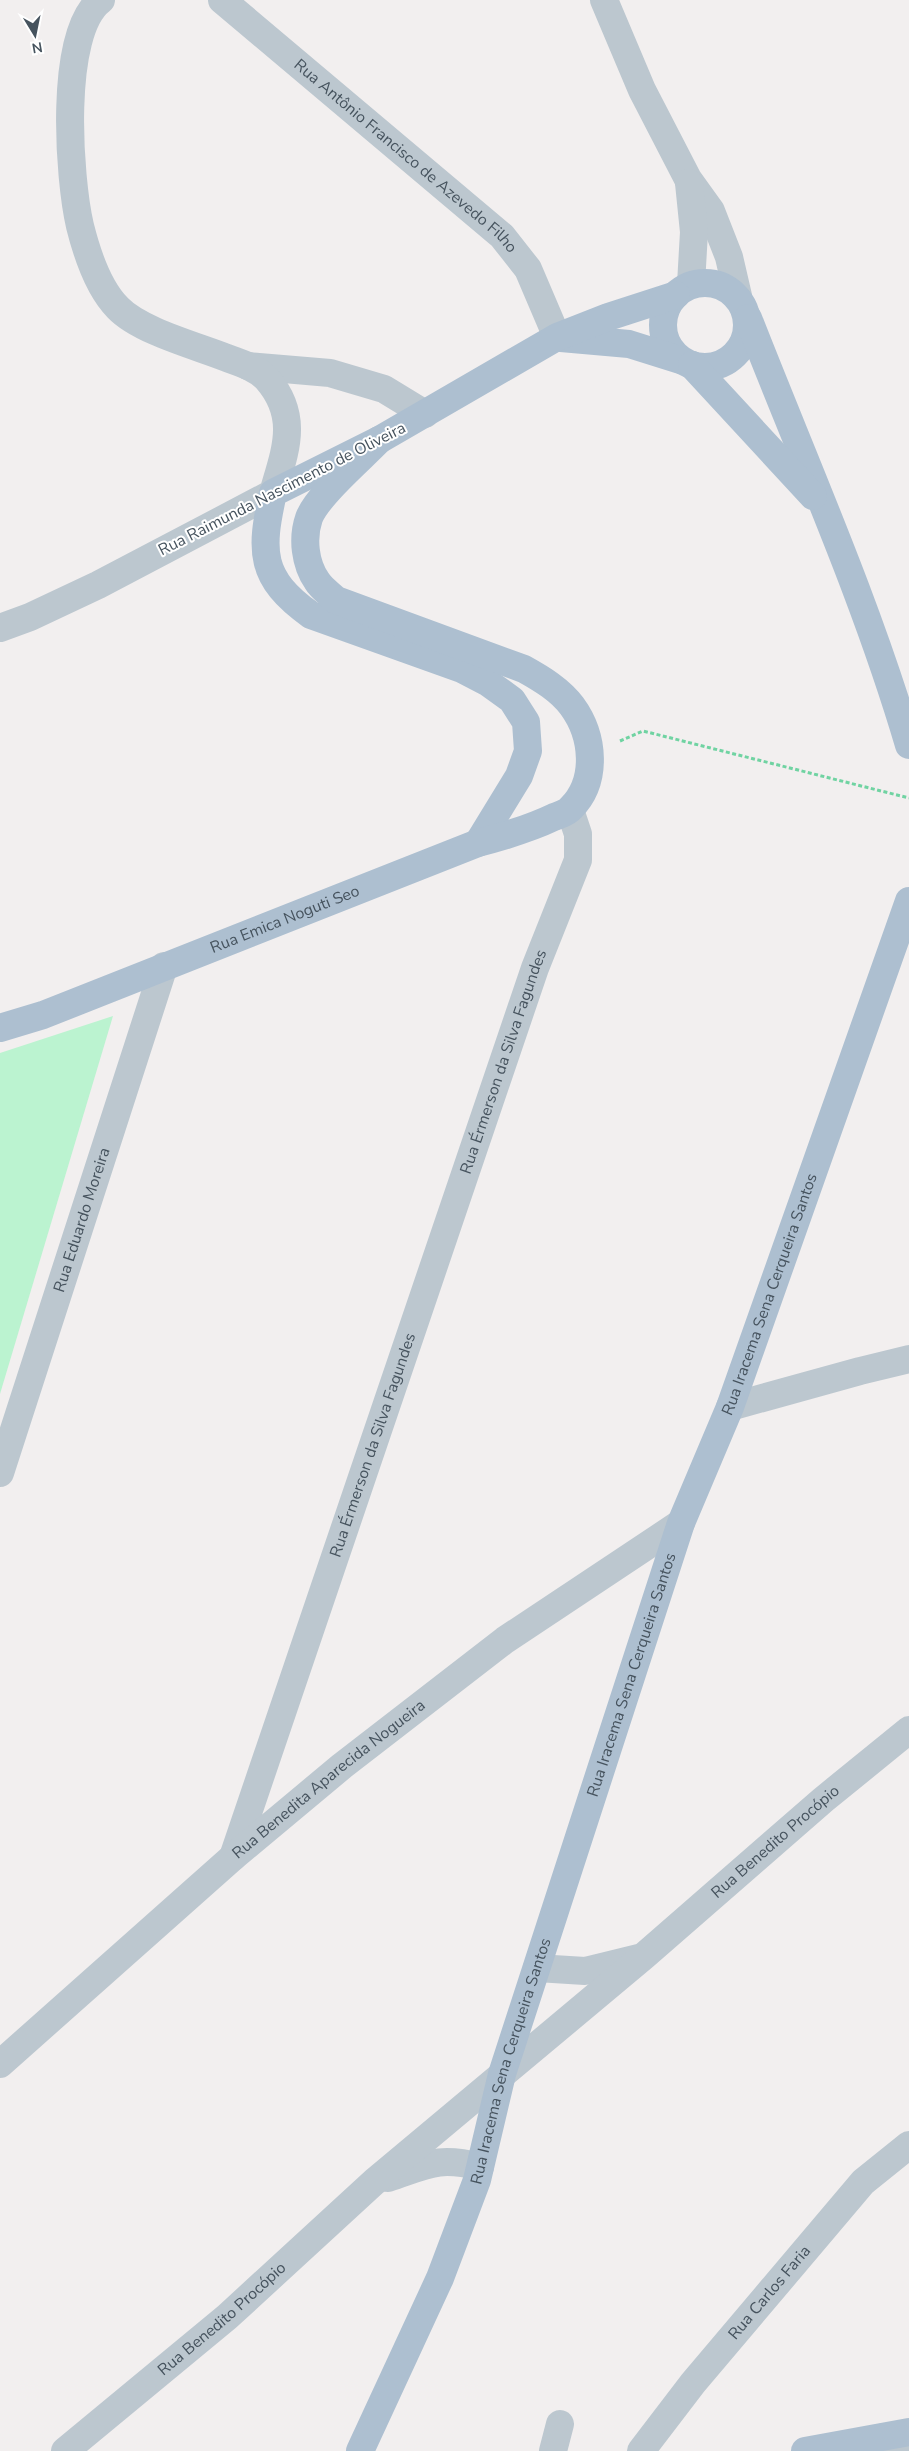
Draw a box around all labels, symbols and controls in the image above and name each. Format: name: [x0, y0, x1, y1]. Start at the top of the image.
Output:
north arrow: [10, 10, 60, 60]
text: N: [30, 37, 44, 58]
street label: Rua Antônio Francisco de Azevedo Filho: [289, 54, 522, 258]
street label: Rua Raimunda Nascimento de Oliveira: [155, 417, 409, 561]
street label: Rua Emica Noguti Seo: [207, 880, 363, 959]
street label: Rua Érmerson da Silva Fagundes: [455, 946, 552, 1177]
street label: Rua Eduardo Moreira: [48, 1145, 116, 1295]
street label: Rua Iracema Sena Cerqueira Santos: [717, 1170, 823, 1419]
street label: Rua Érmerson da Silva Fagundes: [325, 1330, 421, 1560]
street label: Rua Iracema Sena Cerqueira Santos: [582, 1550, 682, 1800]
street label: Rua Benedita Aparecida Nogueira: [227, 1694, 430, 1864]
street label: Rua Benedito Procópio: [706, 1780, 844, 1904]
street label: Rua Iracema Sena Cerqueira Santos: [465, 1935, 556, 2186]
street label: Rua Carlos Faria: [723, 2241, 816, 2344]
street label: Rua Benedito Procópio: [153, 2257, 291, 2381]

